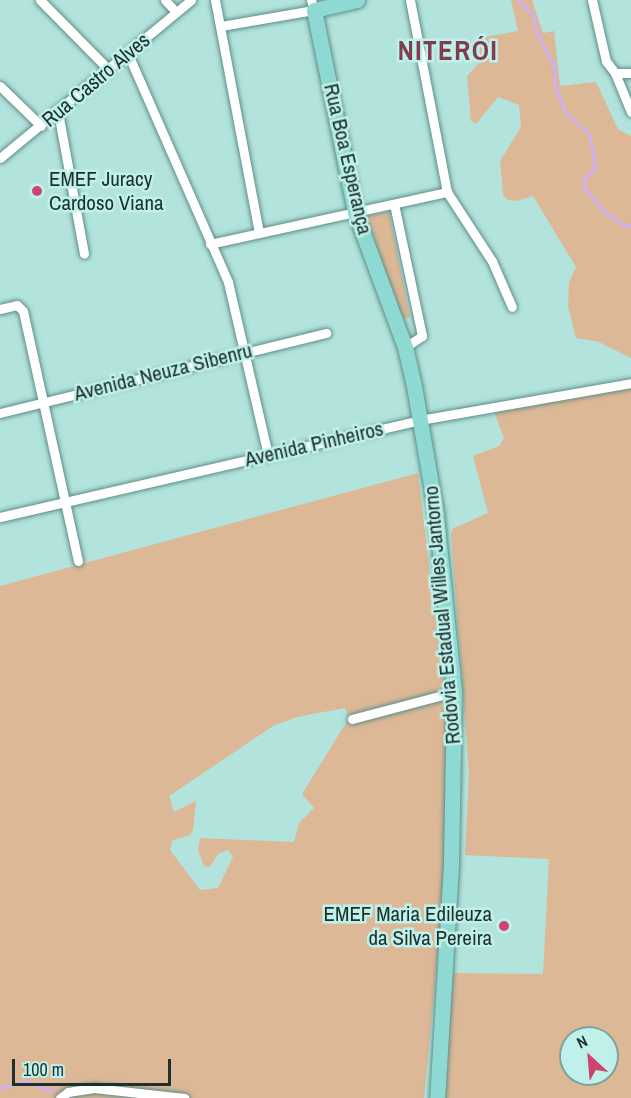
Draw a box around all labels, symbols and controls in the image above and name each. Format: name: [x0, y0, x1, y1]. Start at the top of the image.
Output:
street label: Rua Castro Alves: [37, 27, 155, 133]
district label: NITERÓI: [398, 35, 498, 67]
street label: Rua Boa Esperança: [318, 81, 378, 237]
place label: EMEF Juracy Cardoso Viana: [49, 166, 164, 216]
marker: EMEF Juracy Cardoso Viana: [30, 184, 44, 198]
street label: Avenida Neuza Sibenru: [71, 338, 255, 406]
street label: Avenida Pinheiros: [242, 416, 386, 472]
street label: Rodovia Estadual Willes Jantorno: [418, 485, 466, 745]
place label: EMEF Maria Edileuza da Silva Pereira: [324, 901, 492, 951]
marker: EMEF Maria Edileuza da Silva Pereira: [497, 919, 511, 933]
north arrow: [559, 1026, 619, 1086]
text: N: [573, 1030, 591, 1054]
scale bar: [15, 1047, 174, 1085]
text: 100 m: [23, 1057, 64, 1082]

